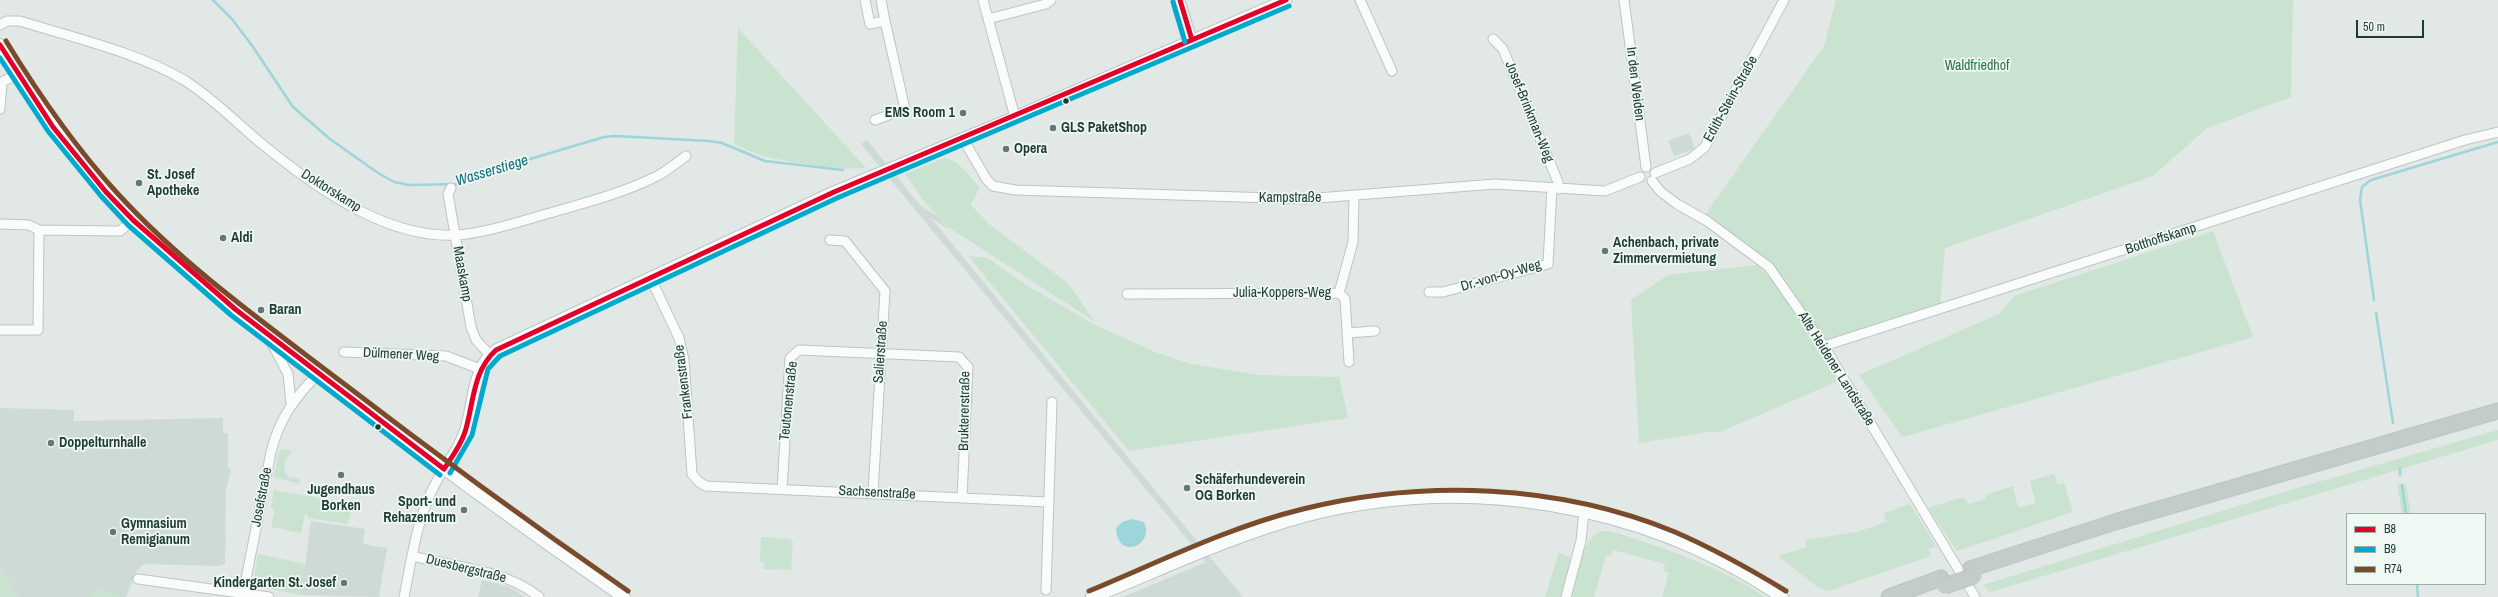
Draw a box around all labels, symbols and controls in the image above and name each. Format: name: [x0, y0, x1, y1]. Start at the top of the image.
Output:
scale bar: [2358, 12, 2426, 38]
text: 50 m: [2363, 19, 2385, 35]
street label: In den Weiden: [1622, 46, 1648, 122]
street label: Edith-Stein-Straße: [1700, 53, 1762, 145]
park label: Waldfriedhof: [1945, 58, 2009, 74]
street label: Josef-Brinkman-Weg: [1501, 59, 1557, 165]
unlabelled marker: [1061, 96, 1071, 106]
place label: EMS Room 1: [885, 105, 955, 121]
marker: EMS Room 1: [958, 108, 968, 118]
place label: GLS PaketShop: [1061, 120, 1147, 136]
marker: GLS PaketShop: [1048, 123, 1058, 133]
place label: Opera: [1014, 141, 1047, 157]
marker: Opera: [1001, 144, 1011, 154]
water label: Wasserstiege: [454, 151, 530, 191]
street label: Doktorskamp: [298, 166, 364, 216]
place label: St. Josef Apotheke: [147, 167, 199, 200]
marker: St. Josef Apotheke: [134, 178, 144, 188]
street label: Kampstraße: [1259, 190, 1321, 206]
street label: Botthoffskamp: [2124, 220, 2198, 258]
place label: Aldi: [231, 230, 253, 246]
marker: Aldi: [218, 233, 228, 243]
place label: Achenbach, private Zimmervermietung: [1613, 235, 1719, 268]
street label: Maaskamp: [449, 245, 475, 303]
marker: Achenbach, private Zimmervermietung: [1600, 246, 1610, 256]
street label: Dr.-von-Oy-Weg: [1459, 257, 1543, 295]
street label: Julia-Koppers-Weg: [1233, 285, 1331, 301]
place label: Baran: [269, 302, 302, 318]
marker: Baran: [256, 305, 266, 315]
street label: Alte Heidener Landstraße: [1794, 309, 1878, 429]
street label: Salierstraße: [870, 320, 892, 384]
street label: Frankenstraße: [671, 344, 697, 420]
street label: Dülmener Weg: [362, 345, 440, 365]
street label: Teutonenstraße: [776, 360, 802, 442]
street label: Bruktererstraße: [956, 371, 974, 451]
unlabelled marker: [373, 422, 383, 432]
place label: Doppelturnhalle: [59, 435, 146, 451]
marker: Doppelturnhalle: [46, 438, 56, 448]
street label: Josefstraße: [248, 466, 276, 528]
marker: Jugendhaus Borken: [336, 470, 346, 480]
place label: Schäferhundeverein OG Borken: [1195, 472, 1305, 504]
place label: Jugendhaus Borken: [307, 482, 375, 514]
street label: Sachsenstraße: [838, 483, 916, 503]
marker: Schäferhundeverein OG Borken: [1182, 483, 1192, 493]
place label: Sport- und Rehazentrum: [383, 494, 456, 526]
marker: Sport- und Rehazentrum: [459, 505, 469, 515]
legend: [2346, 513, 2486, 585]
place label: Gymnasium Remigianum: [121, 516, 190, 548]
text: B8: [2384, 521, 2396, 537]
marker: Gymnasium Remigianum: [108, 527, 118, 537]
text: B9: [2384, 541, 2396, 557]
street label: Duesbergstraße: [424, 551, 508, 587]
text: R74: [2384, 561, 2402, 577]
place label: Kindergarten St. Josef: [214, 575, 336, 591]
marker: Kindergarten St. Josef: [339, 578, 349, 588]

